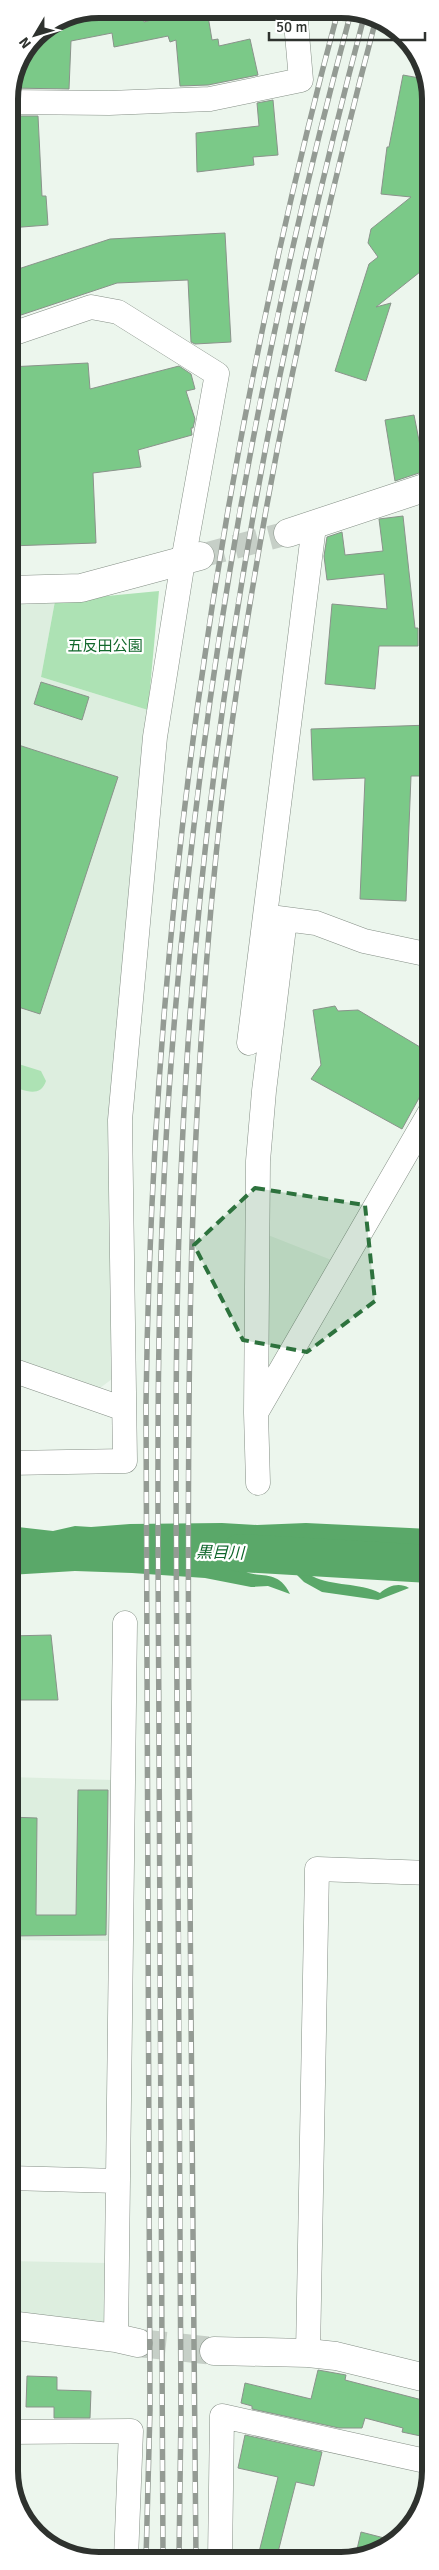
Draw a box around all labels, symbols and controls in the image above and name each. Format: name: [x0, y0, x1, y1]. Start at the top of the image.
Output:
north arrow: [10, 10, 60, 60]
scale bar: [269, 10, 425, 42]
text: 50 m: [276, 18, 307, 36]
text: N: [15, 34, 35, 52]
park label: 五反田公園: [67, 637, 143, 655]
water label: 黒目川: [196, 1543, 246, 1563]

